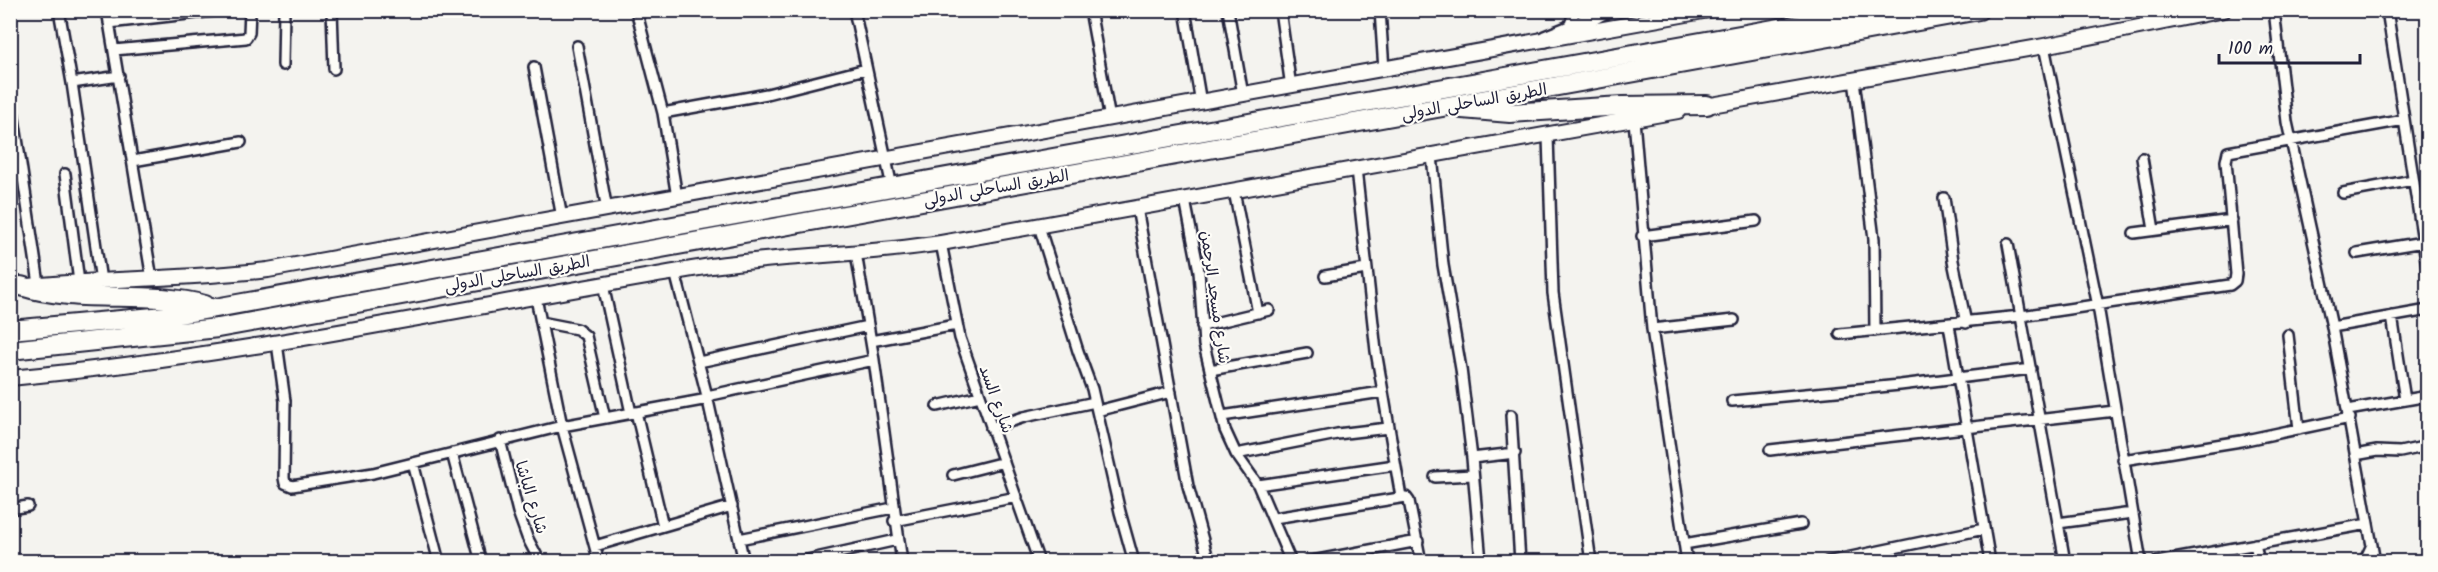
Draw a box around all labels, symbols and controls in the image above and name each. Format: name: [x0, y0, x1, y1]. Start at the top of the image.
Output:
scale bar: [2219, 27, 2360, 65]
text: 100 m: [2228, 35, 2273, 64]
street label: الطريق الساحلى الدولى: [1400, 77, 1549, 128]
street label: الطريق الساحلى الدولى: [922, 163, 1071, 214]
street label: شارع مسجد الرحمن: [1193, 229, 1236, 365]
street label: الطريق الساحلى الدولى: [443, 249, 592, 300]
street label: شارع السد: [972, 362, 1019, 437]
street label: شارع الباشا: [508, 458, 554, 537]

